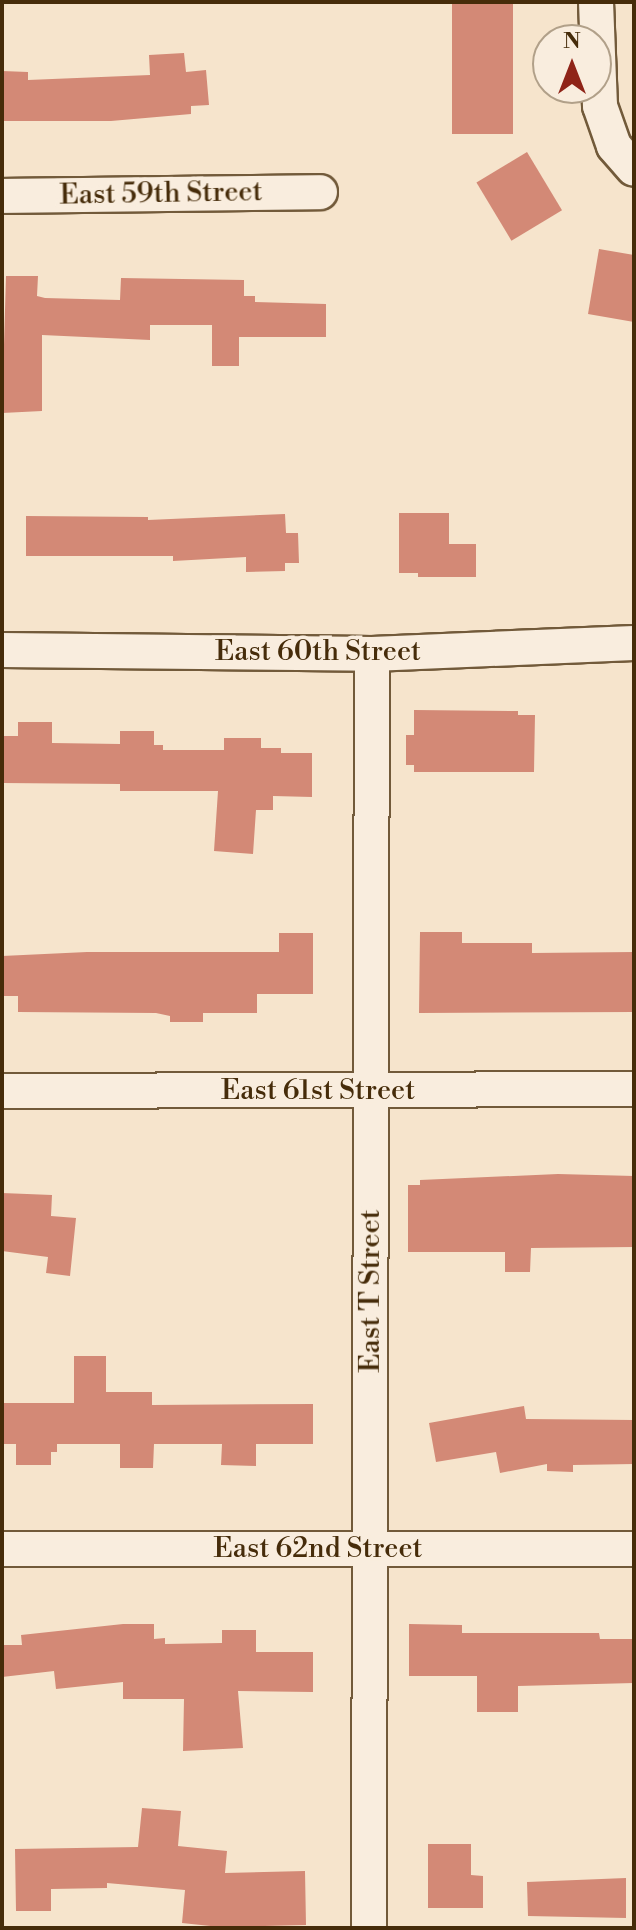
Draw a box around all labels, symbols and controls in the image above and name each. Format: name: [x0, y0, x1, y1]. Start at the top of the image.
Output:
north arrow: [532, 24, 612, 104]
text: N: [563, 28, 581, 55]
street label: East 59th Street: [59, 175, 263, 213]
street label: East 60th Street: [215, 635, 421, 669]
street label: East 61st Street: [221, 1074, 415, 1108]
street label: East T Street: [354, 1209, 388, 1373]
street label: East 62nd Street: [213, 1532, 423, 1566]

